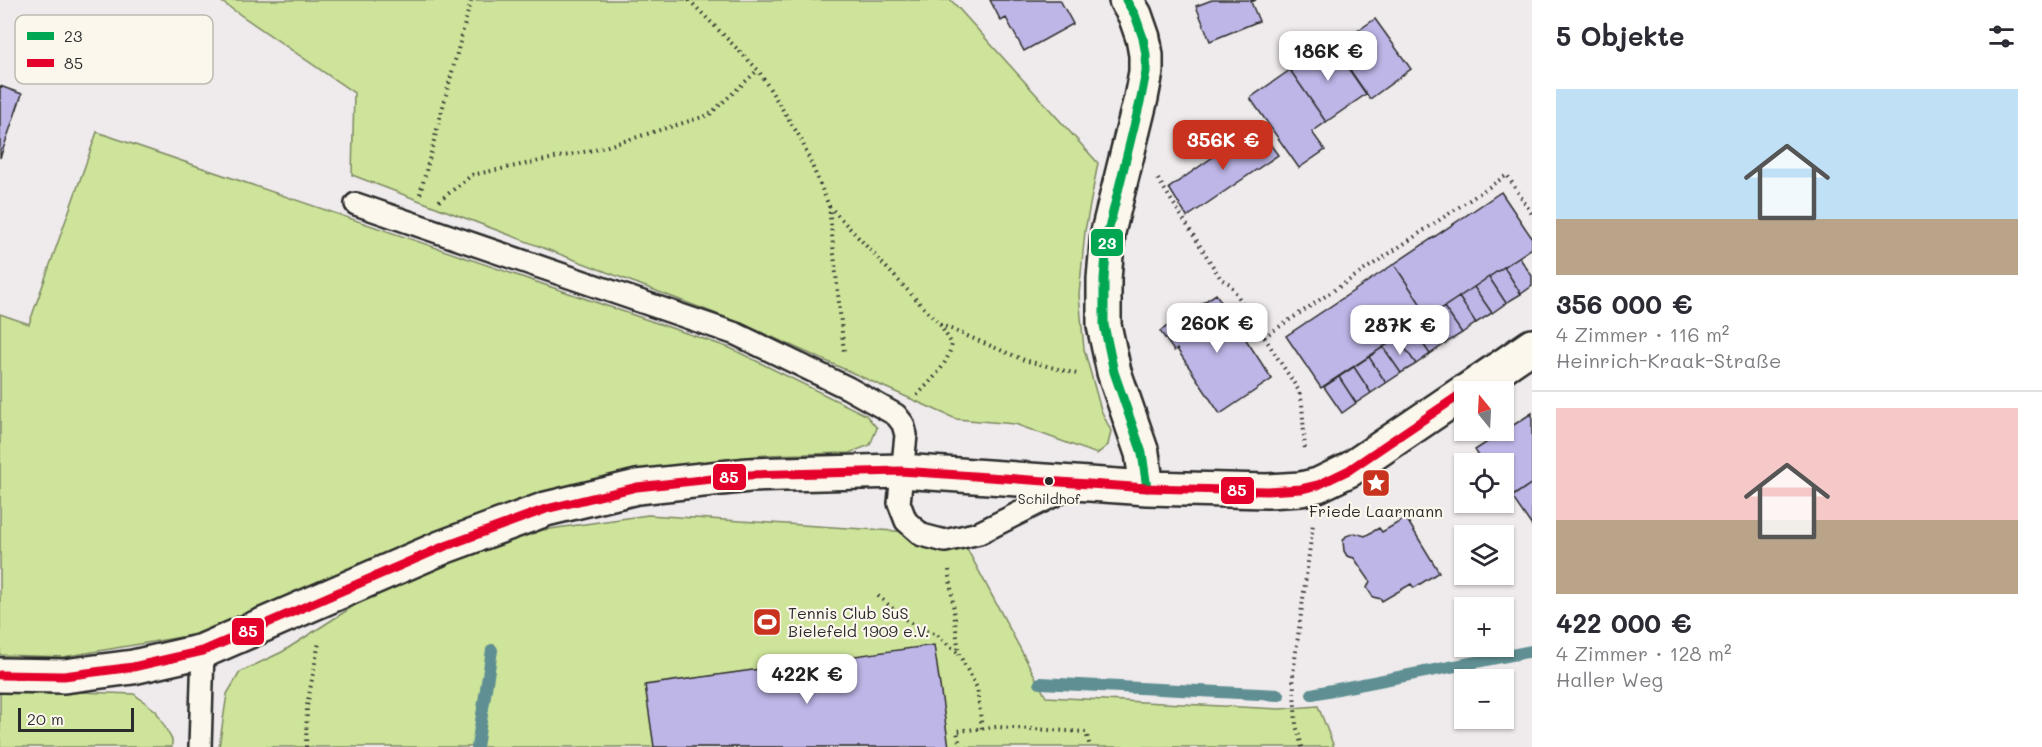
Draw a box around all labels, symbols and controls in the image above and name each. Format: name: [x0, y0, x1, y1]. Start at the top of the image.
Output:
legend: [15, 15, 213, 84]
text: 5 Objekte: [1556, 19, 1685, 53]
icon: filters: [1985, 20, 2018, 53]
text: 23: [64, 25, 82, 46]
pin: 186K €: [1279, 31, 1377, 82]
text: 186K €: [1293, 37, 1363, 63]
text: 85: [64, 52, 83, 73]
pin: 356K €: [1174, 120, 1272, 171]
text: 356K €: [1187, 126, 1259, 152]
icon: home: [1733, 128, 1841, 236]
line badge: 23: [1090, 228, 1124, 257]
text: 23: [1098, 232, 1117, 253]
text: 356 000 €: [1556, 287, 1692, 321]
pin: 260K €: [1168, 303, 1266, 354]
pin: 287K €: [1351, 305, 1449, 356]
text: 260K €: [1181, 309, 1253, 335]
text: 287K €: [1364, 311, 1436, 337]
text: 4 Zimmer · 116 m²: [1556, 321, 1729, 347]
text: Heinrich-Kraak-Straße: [1556, 347, 1781, 373]
north arrow: [1454, 381, 1514, 441]
map controls: [1454, 381, 1514, 729]
icon: home: [1733, 447, 1841, 555]
button: locate: [1454, 453, 1514, 513]
line badge: 85: [712, 463, 747, 491]
text: 85: [719, 466, 739, 487]
place icon: Friede Laarmann: [1360, 467, 1392, 499]
marker: Schildhof: [1043, 475, 1055, 487]
line badge: 85: [1220, 476, 1255, 505]
text: 85: [1227, 479, 1247, 500]
place label: Schildhof: [1018, 489, 1081, 508]
place label: Friede Laarmann: [1309, 500, 1443, 521]
button: layers: [1454, 525, 1514, 585]
button: +: [1454, 597, 1514, 657]
place label: Tennis Club SuS Bielefeld 1909 e.V.: [788, 602, 930, 641]
sports icon: Tennis Club SuS Bielefeld 1909 e.V.: [751, 606, 783, 638]
text: 422 000 €: [1556, 606, 1692, 640]
line badge: 85: [231, 617, 265, 646]
text: 85: [238, 620, 258, 641]
text: 4 Zimmer · 128 m²: [1556, 640, 1732, 666]
pin: 422K €: [758, 654, 856, 705]
text: 422K €: [771, 660, 843, 686]
text: Haller Weg: [1556, 666, 1663, 692]
button: −: [1454, 669, 1514, 729]
scale bar: [18, 705, 134, 732]
text: 20 m: [27, 708, 64, 729]

